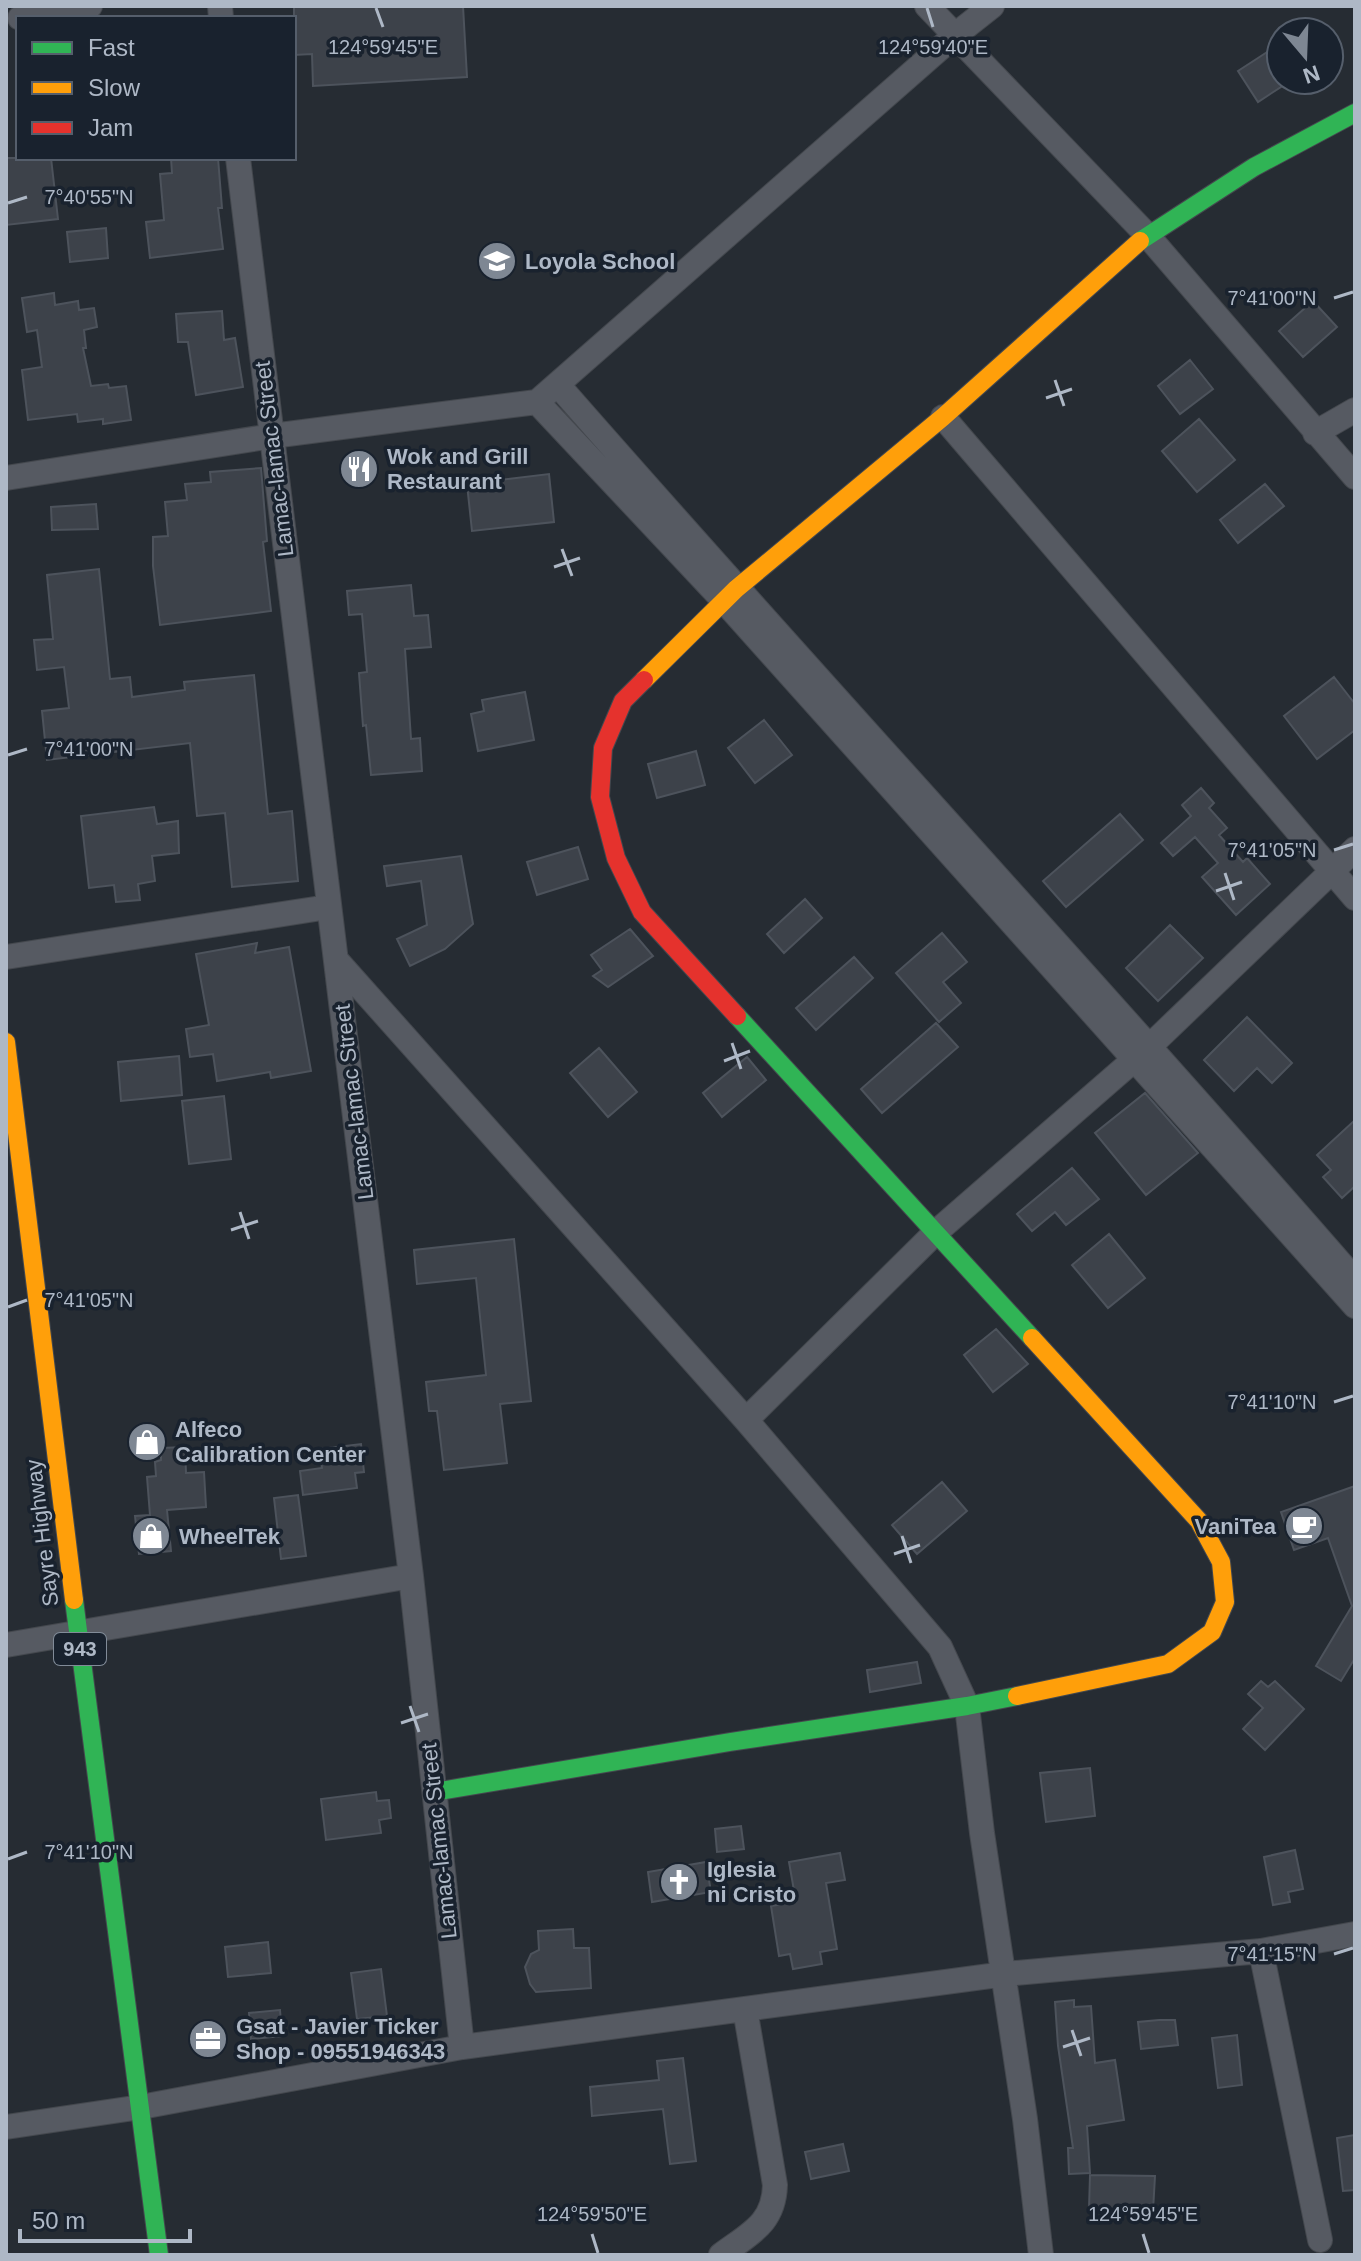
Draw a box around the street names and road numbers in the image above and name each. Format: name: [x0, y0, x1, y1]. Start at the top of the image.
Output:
street label: Lamac-lamac Street: [250, 360, 298, 558]
street label: Lamac-lamac Street: [330, 1003, 378, 1201]
street label: Sayre Highway: [21, 1458, 63, 1608]
road number: 943: [54, 1633, 106, 1665]
street label: Lamac-lamac Street: [416, 1742, 462, 1940]

